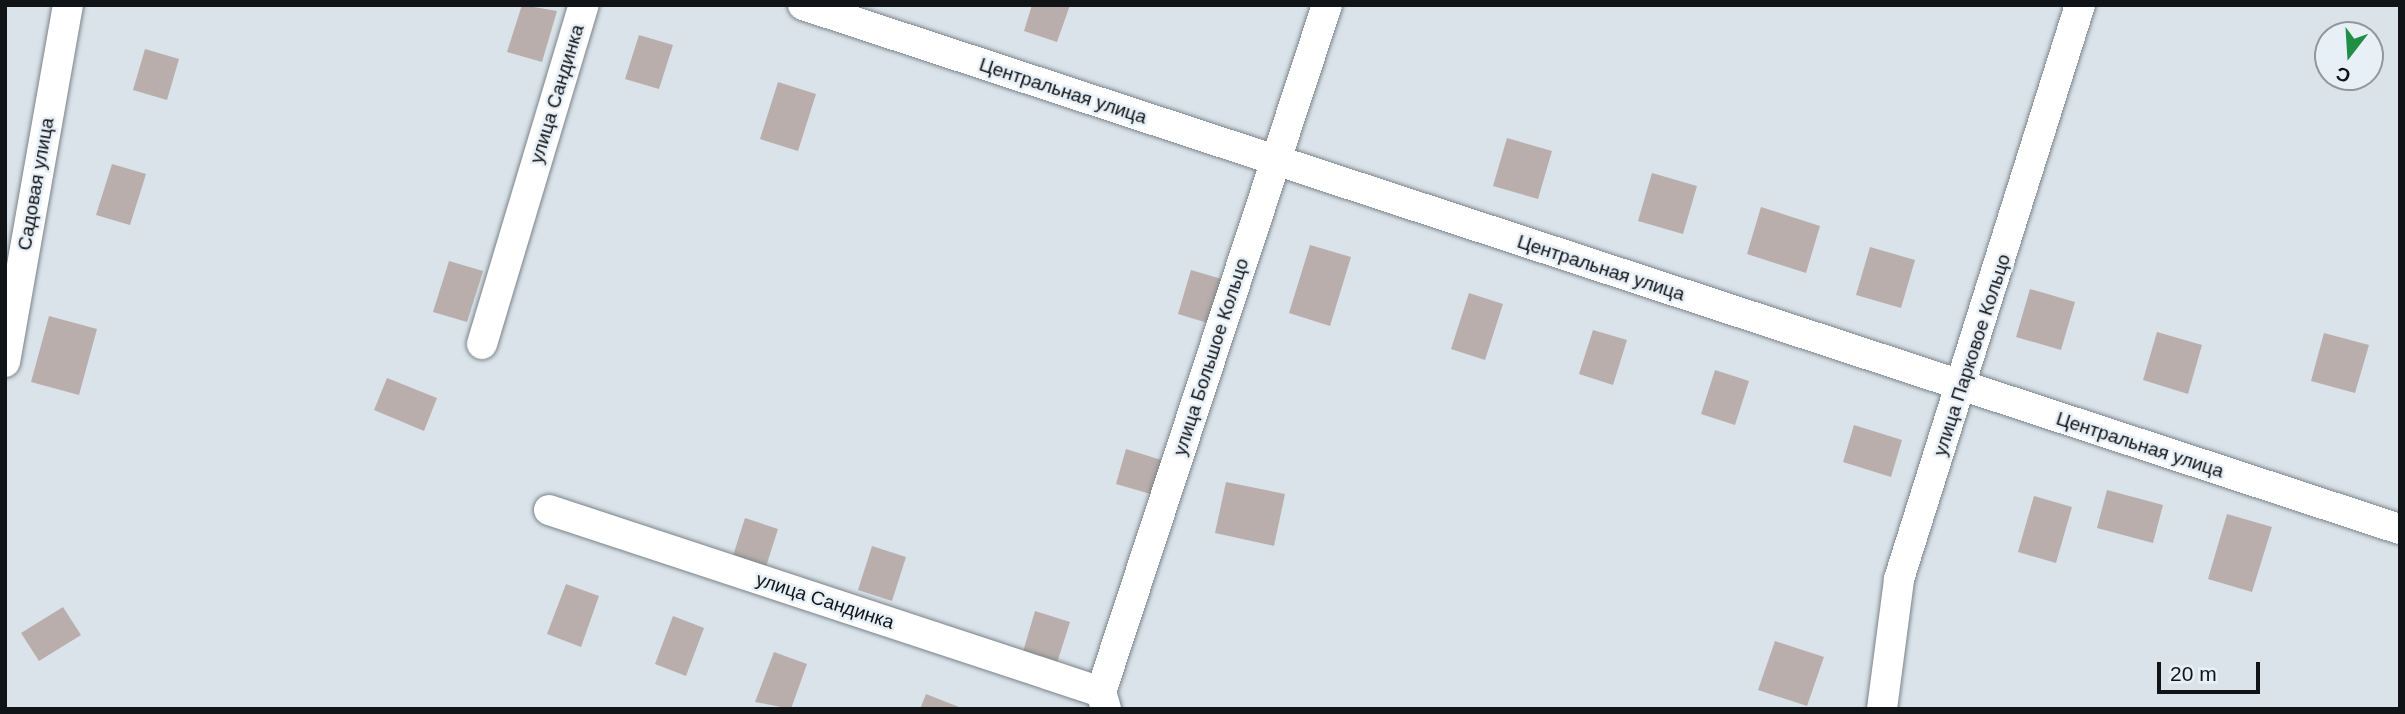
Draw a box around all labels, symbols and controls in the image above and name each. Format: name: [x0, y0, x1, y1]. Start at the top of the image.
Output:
north arrow: [2314, 21, 2384, 91]
street label: улица Сандинка: [525, 22, 589, 166]
street label: Центральная улица: [976, 53, 1150, 129]
text: С: [2334, 63, 2353, 87]
street label: Садовая улица: [13, 116, 59, 252]
street label: Центральная улица: [1514, 230, 1688, 306]
street label: улица Парковое Кольцо: [1929, 251, 2015, 459]
street label: улица Большое Кольцо: [1168, 255, 1254, 459]
street label: Центральная улица: [2053, 407, 2227, 483]
street label: улица Сандинка: [753, 568, 897, 634]
scale bar: [2160, 648, 2263, 692]
text: 20 m: [2170, 662, 2217, 685]

